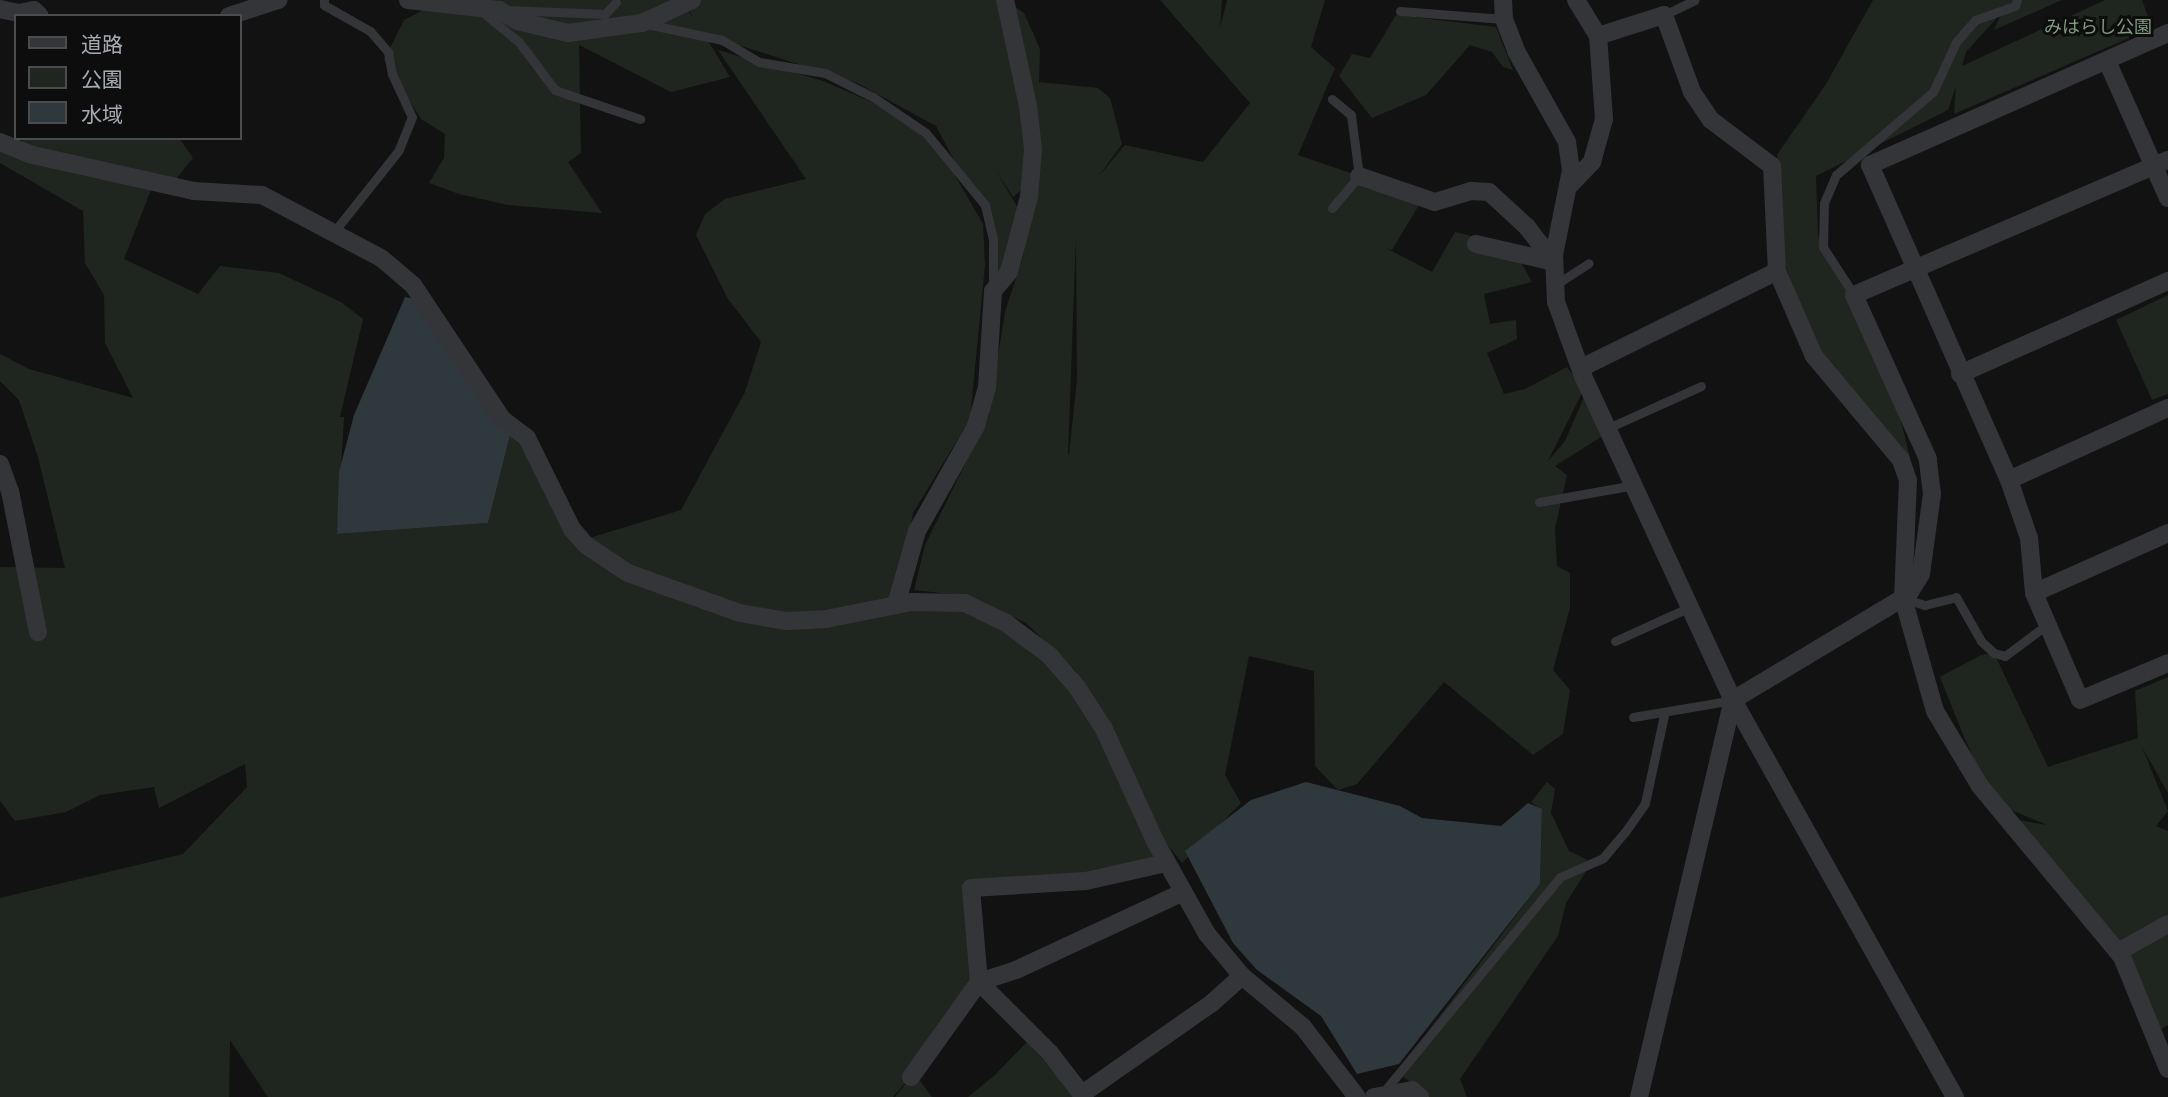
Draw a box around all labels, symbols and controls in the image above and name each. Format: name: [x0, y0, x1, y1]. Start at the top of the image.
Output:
legend: [14, 14, 242, 140]
park label: みはらし公園: [2044, 16, 2152, 38]
text: 道路: [81, 32, 123, 57]
text: 公園: [81, 67, 123, 92]
text: 水域: [81, 102, 123, 127]

